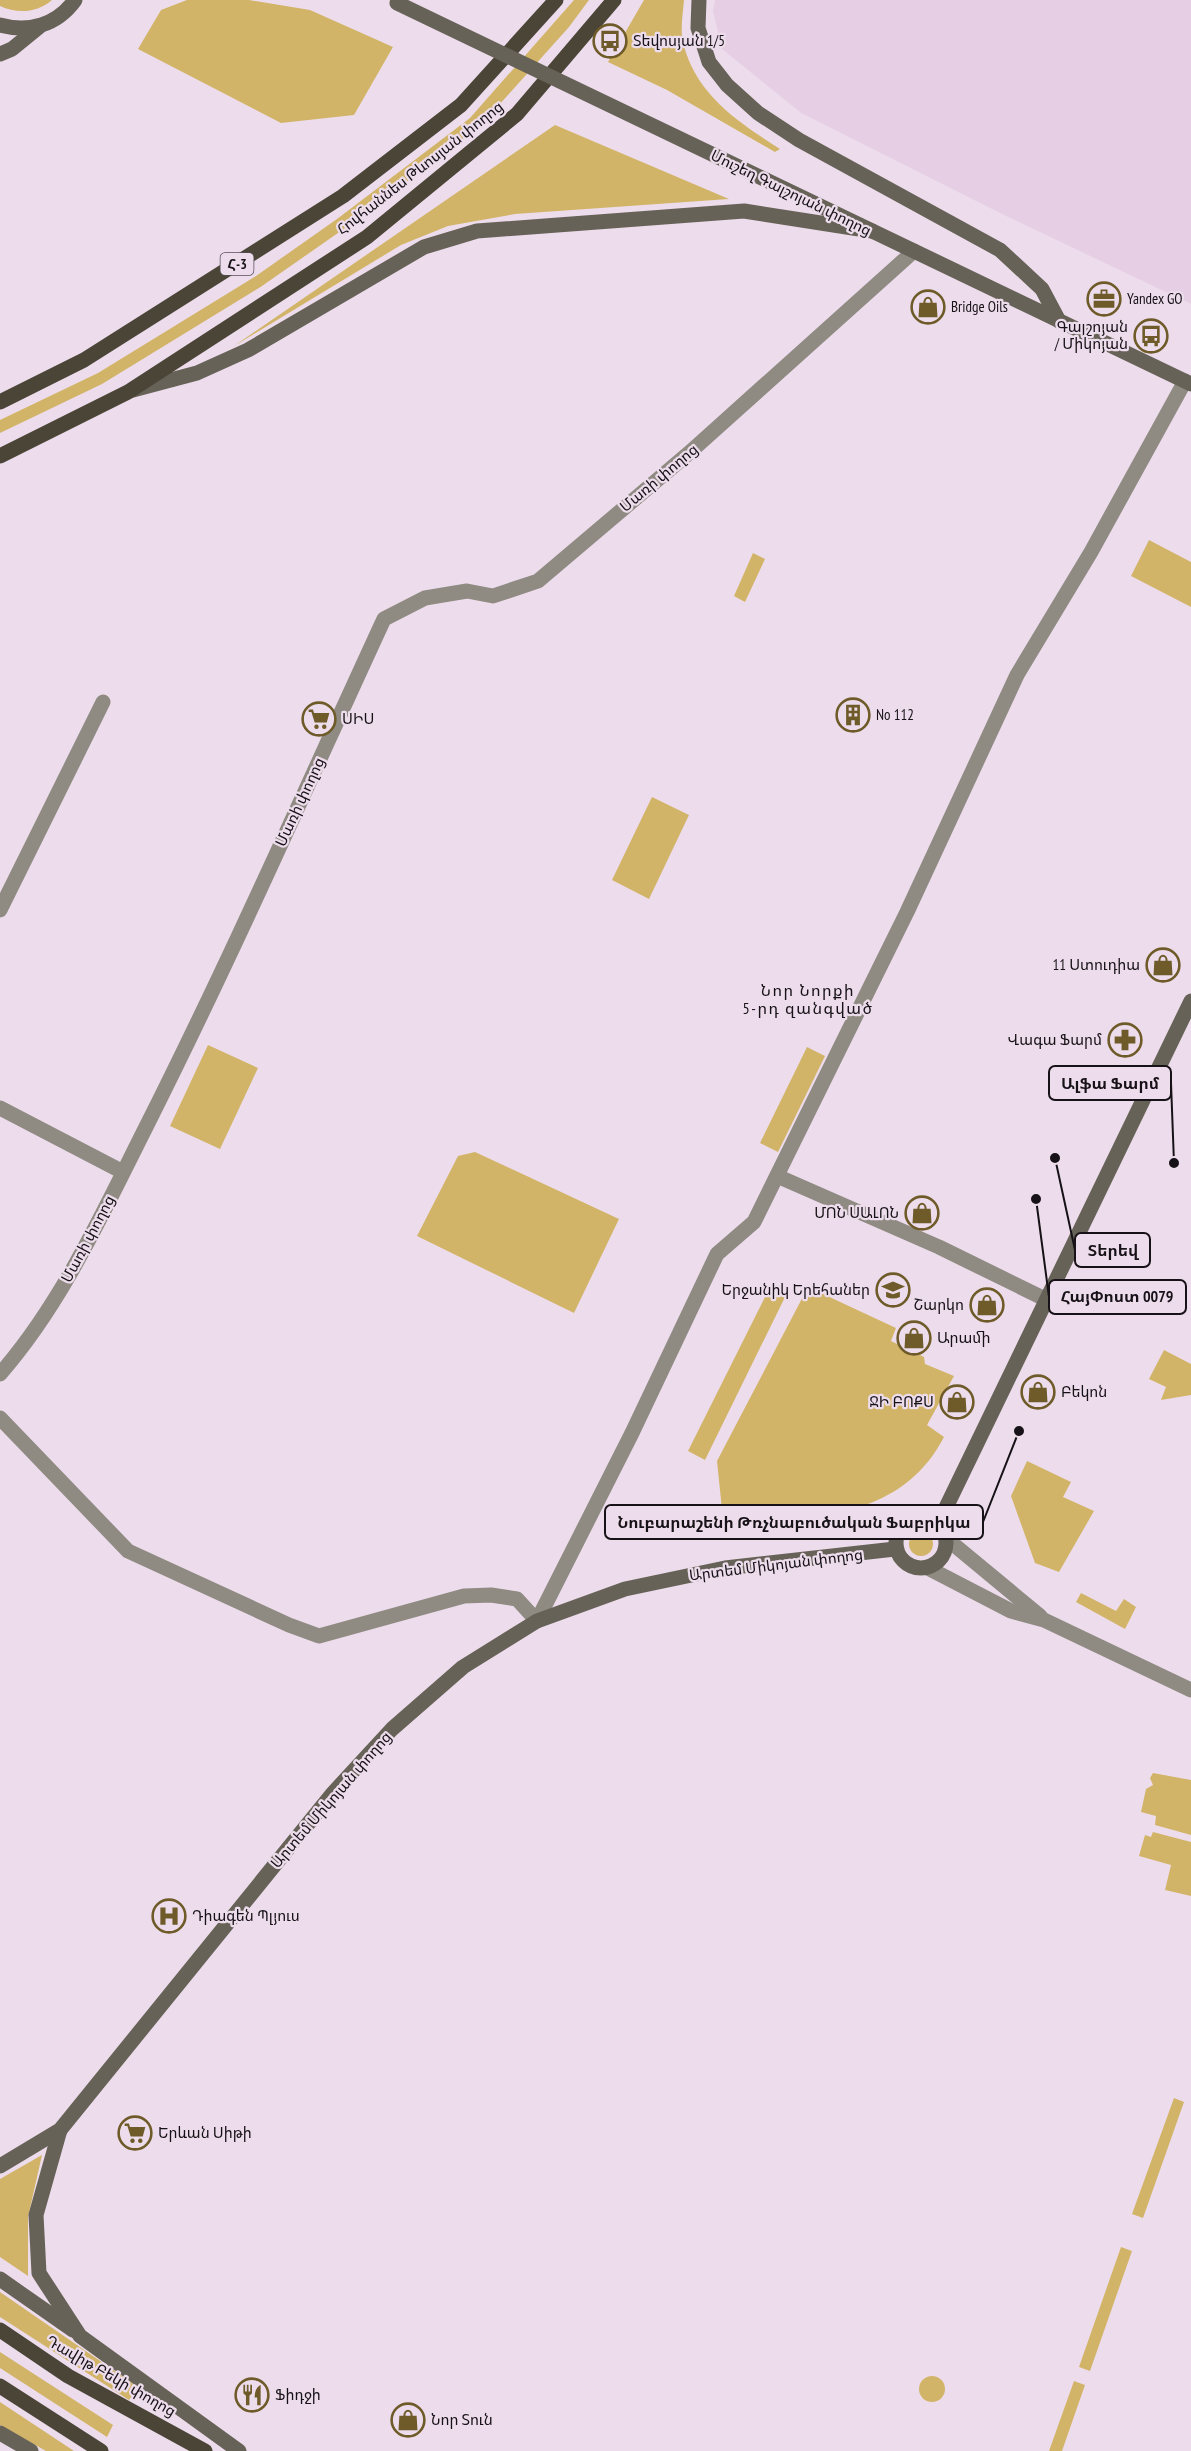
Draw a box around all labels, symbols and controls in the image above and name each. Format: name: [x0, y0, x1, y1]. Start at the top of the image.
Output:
bus stop icon: Տեվոսյան 1/5: [592, 23, 628, 59]
place label: Տեվոսյան 1/5: [633, 31, 725, 50]
street label: Հովհաննես Թևոսյան փողոց: [333, 97, 507, 239]
street label: Մուշեղ Գալշոյան փողոց: [708, 145, 875, 240]
road number: Հ-3: [220, 253, 254, 275]
office icon: Yandex GO: [1086, 281, 1122, 317]
shop icon: Bridge Oils: [910, 289, 946, 325]
place label: Yandex GO: [1127, 289, 1183, 308]
place label: Bridge Oils: [951, 297, 1008, 316]
place label: Գալշոյան / Միկոյան: [1054, 317, 1128, 353]
bus stop icon: Գալշոյան / Միկոյան: [1133, 318, 1169, 354]
street label: Մառի փողոց: [616, 439, 702, 516]
building icon: No 112: [835, 697, 871, 733]
supermarket icon: ՍԻՍ: [301, 701, 337, 737]
place label: No 112: [876, 705, 914, 724]
place label: ՍԻՍ: [342, 709, 374, 728]
street label: Մառի փողոց: [271, 754, 329, 849]
shop icon: 11 Ստուդիա: [1145, 947, 1181, 983]
place label: 11 Ստուդիա: [1053, 955, 1140, 974]
district label: Նոր Նորքի 5-րդ զանգված: [743, 980, 873, 1018]
pharmacy icon: Վագա Ֆարմ: [1107, 1022, 1143, 1058]
place label: Վագա Ֆարմ: [1008, 1030, 1102, 1049]
callout: Ալֆա Ֆարմ: [1049, 1066, 1171, 1100]
text: Ալֆա Ֆարմ: [1061, 1073, 1160, 1093]
street label: Մառի փողոց: [57, 1192, 119, 1286]
shop icon: ՄՈՆ ՍԱԼՈՆ: [904, 1195, 940, 1231]
place label: ՄՈՆ ՍԱԼՈՆ: [814, 1203, 899, 1222]
callout: Տերեվ: [1075, 1233, 1150, 1267]
text: Տերեվ: [1088, 1240, 1140, 1260]
school or university icon: Երջանիկ Երեհաներ: [875, 1272, 911, 1308]
place label: Երջանիկ Երեհաներ: [721, 1280, 870, 1299]
callout: ՀայՓոստ 0079: [1049, 1280, 1186, 1314]
text: ՀայՓոստ 0079: [1060, 1286, 1174, 1306]
shop icon: Շարկո: [969, 1287, 1005, 1323]
place label: Շարկո: [914, 1295, 964, 1314]
shop icon: Արամի: [896, 1320, 932, 1356]
place label: Արամի: [937, 1328, 990, 1347]
shop icon: Բեկոն: [1020, 1374, 1056, 1410]
place label: Բեկոն: [1061, 1382, 1107, 1401]
shop icon: ՋԻ ԲՈՔՍ: [939, 1384, 975, 1420]
place label: ՋԻ ԲՈՔՍ: [869, 1392, 934, 1411]
callout: Նուբարաշենի Թռչնաբուծական Ֆաբրիկա: [605, 1505, 983, 1539]
text: Նուբարաշենի Թռչնաբուծական Ֆաբրիկա: [617, 1512, 971, 1532]
street label: Արտեմ Միկոյան փողոց: [688, 1544, 864, 1585]
street label: Արտեմ Միկոյան փողոց: [266, 1727, 395, 1872]
hospital icon: Դիագեն Պլյուս: [151, 1898, 187, 1934]
place label: Դիագեն Պլյուս: [192, 1906, 300, 1925]
supermarket icon: Երևան Սիթի: [117, 2115, 153, 2151]
place label: Երևան Սիթի: [158, 2123, 252, 2142]
street label: Դավիթ Բեկի փողոց: [43, 2331, 180, 2420]
restaurant icon: Ֆիդջի: [234, 2377, 270, 2413]
place label: Ֆիդջի: [275, 2385, 321, 2404]
shop icon: Նոր Տուն: [390, 2402, 426, 2438]
place label: Նոր Տուն: [431, 2410, 493, 2429]

